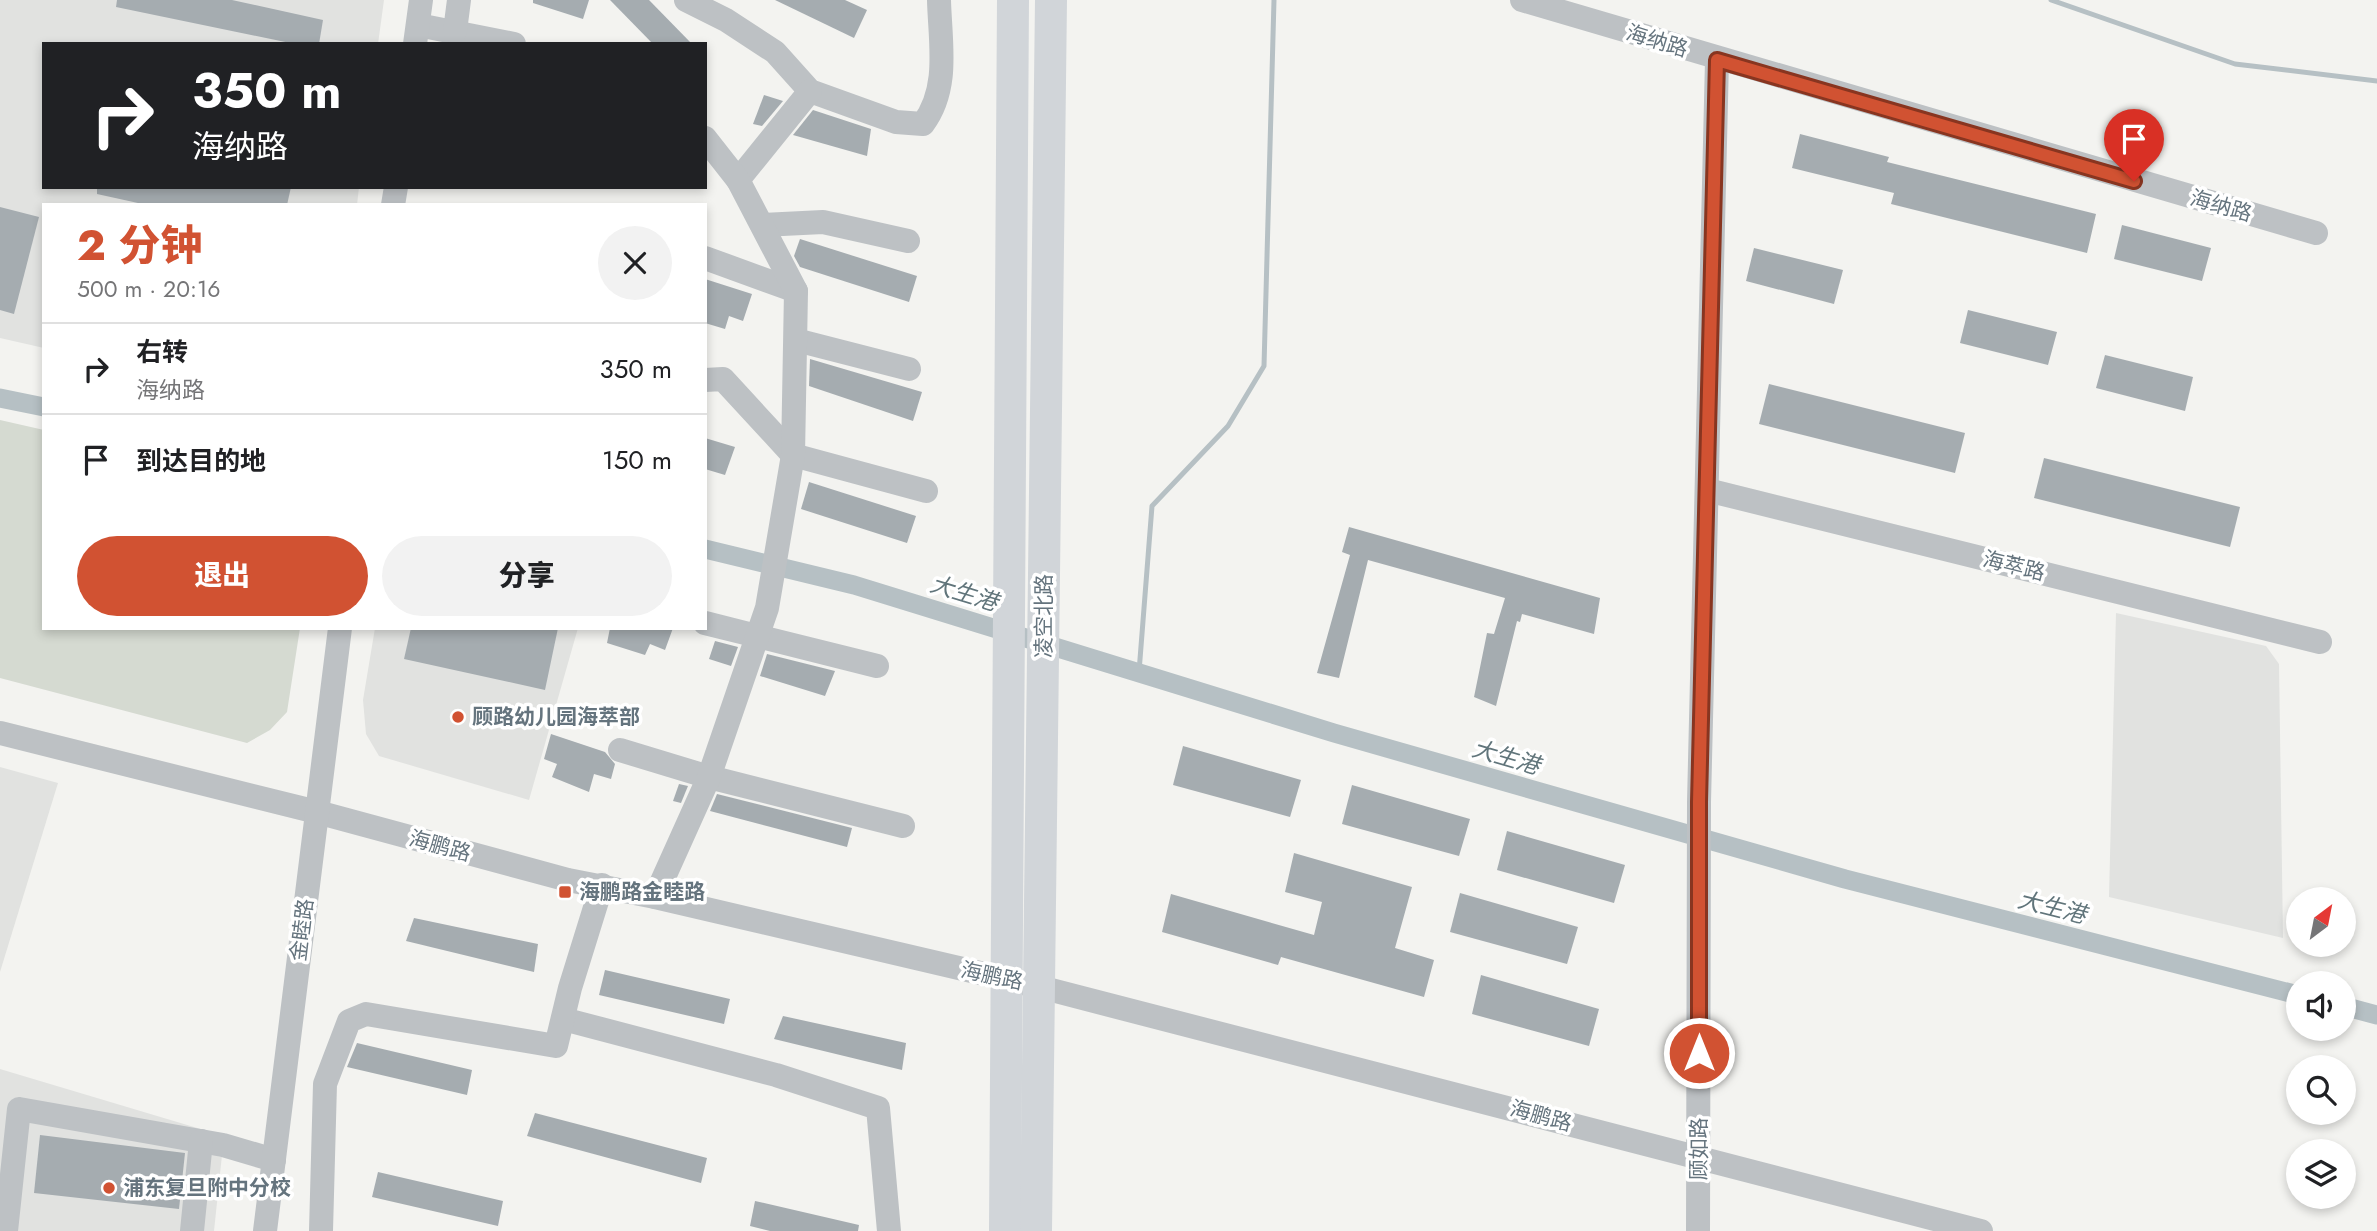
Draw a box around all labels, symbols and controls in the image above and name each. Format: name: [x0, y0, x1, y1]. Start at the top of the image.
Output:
street label: 海纳路: [1622, 17, 1692, 65]
text: 350 m: [192, 56, 341, 126]
icon: right: [77, 70, 168, 161]
pin: [2104, 109, 2164, 181]
icon: arrive: [2115, 120, 2153, 158]
text: 海纳路: [192, 124, 288, 170]
street label: 海纳路: [2187, 183, 2255, 229]
text: 2 分钟: [77, 215, 202, 276]
button: close: [598, 226, 672, 300]
text: 500 m · 20:16: [77, 272, 221, 306]
text: 右转: [136, 333, 188, 371]
icon: right: [77, 350, 115, 388]
text: 350 m: [599, 350, 672, 388]
text: 海纳路: [136, 373, 205, 407]
icon: arrive: [77, 441, 115, 479]
text: 150 m: [602, 441, 672, 479]
text: 到达目的地: [136, 442, 266, 480]
button: 退出: [77, 536, 368, 616]
button: 分享: [382, 536, 672, 616]
street label: 海萃路: [1980, 544, 2048, 588]
water label: 大生港: [926, 567, 1005, 620]
street label: 凌空北路: [1029, 574, 1059, 658]
place label: 顾路幼儿园海萃部: [472, 702, 640, 732]
marker: 顾路幼儿园海萃部: [450, 709, 466, 725]
water label: 大生港: [1468, 731, 1547, 784]
street label: 海鹏路: [406, 823, 474, 869]
place label: 海鹏路金睦路: [579, 877, 705, 907]
water label: 大生港: [2014, 882, 2092, 933]
marker: 海鹏路金睦路: [557, 884, 573, 900]
north arrow: [2286, 887, 2356, 957]
map controls: [2286, 887, 2356, 1209]
street label: 金睦路: [283, 897, 321, 963]
street label: 海鹏路: [958, 955, 1026, 997]
button: sound: [2286, 971, 2356, 1041]
position arrow: [1662, 1016, 1736, 1090]
button: search: [2286, 1055, 2356, 1125]
street label: 海鹏路: [1507, 1093, 1575, 1139]
street label: 顾如路: [1684, 1118, 1714, 1181]
button: layers: [2286, 1139, 2356, 1209]
place label: 浦东复旦附中分校: [123, 1173, 291, 1203]
marker: 浦东复旦附中分校: [101, 1180, 117, 1196]

